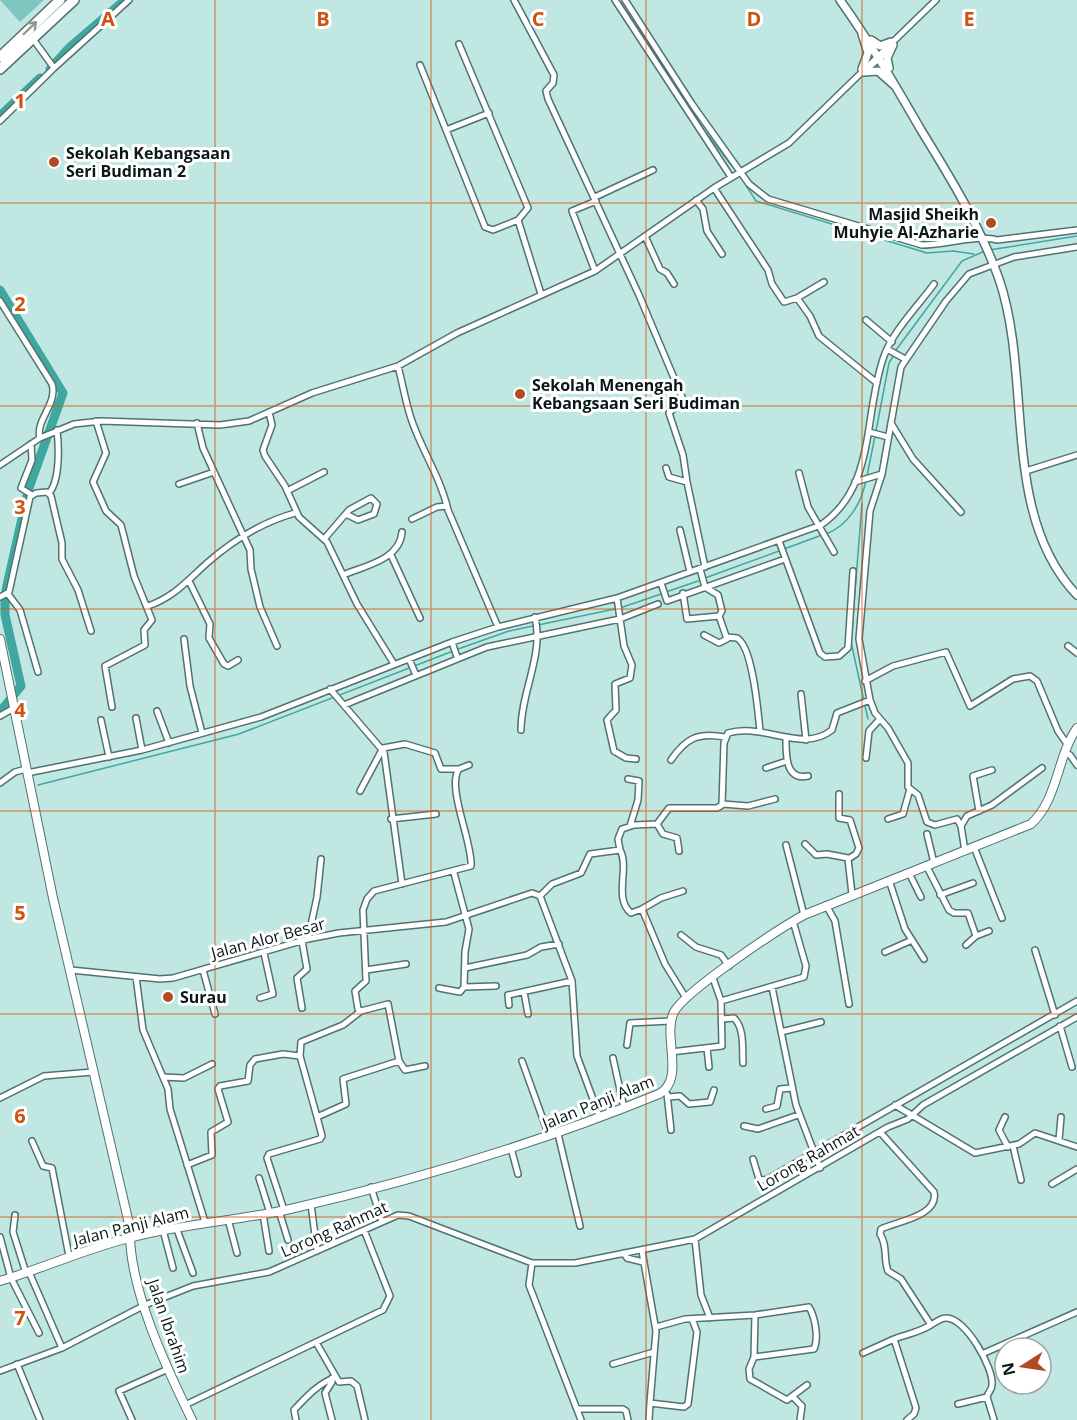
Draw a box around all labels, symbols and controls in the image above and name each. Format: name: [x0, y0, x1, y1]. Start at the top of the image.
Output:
text: A: [101, 5, 115, 32]
text: B: [316, 5, 330, 32]
text: C: [532, 5, 545, 32]
text: D: [747, 5, 761, 32]
text: E: [963, 5, 975, 32]
one-way arrow: [22, 21, 37, 36]
text: 1: [14, 87, 26, 114]
place label: Sekolah Kebangsaan Seri Budiman 2: [66, 142, 231, 182]
marker: Sekolah Kebangsaan Seri Budiman 2: [47, 155, 61, 169]
place label: Masjid Sheikh Muhyie Al-Azharie: [834, 203, 979, 243]
marker: Masjid Sheikh Muhyie Al-Azharie: [984, 216, 998, 230]
text: 2: [14, 290, 26, 317]
place label: Sekolah Menengah Kebangsaan Seri Budiman: [532, 374, 740, 414]
marker: Sekolah Menengah Kebangsaan Seri Budiman: [513, 387, 527, 401]
text: 3: [14, 493, 26, 520]
text: 4: [14, 696, 26, 723]
text: 5: [14, 899, 26, 926]
street label: Jalan Alor Besar: [207, 912, 328, 964]
place label: Surau: [180, 986, 227, 1008]
marker: Surau: [161, 990, 175, 1004]
street label: Jalan Panji Alam: [537, 1070, 657, 1135]
text: 6: [14, 1102, 26, 1129]
street label: Lorong Rahmat: [753, 1120, 863, 1196]
street label: Lorong Rahmat: [277, 1195, 391, 1262]
street label: Jalan Panji Alam: [69, 1201, 191, 1251]
street label: Jalan Ibrahim: [142, 1274, 195, 1376]
text: 7: [14, 1304, 26, 1331]
north arrow: [993, 1336, 1053, 1396]
text: N: [996, 1360, 1020, 1378]

